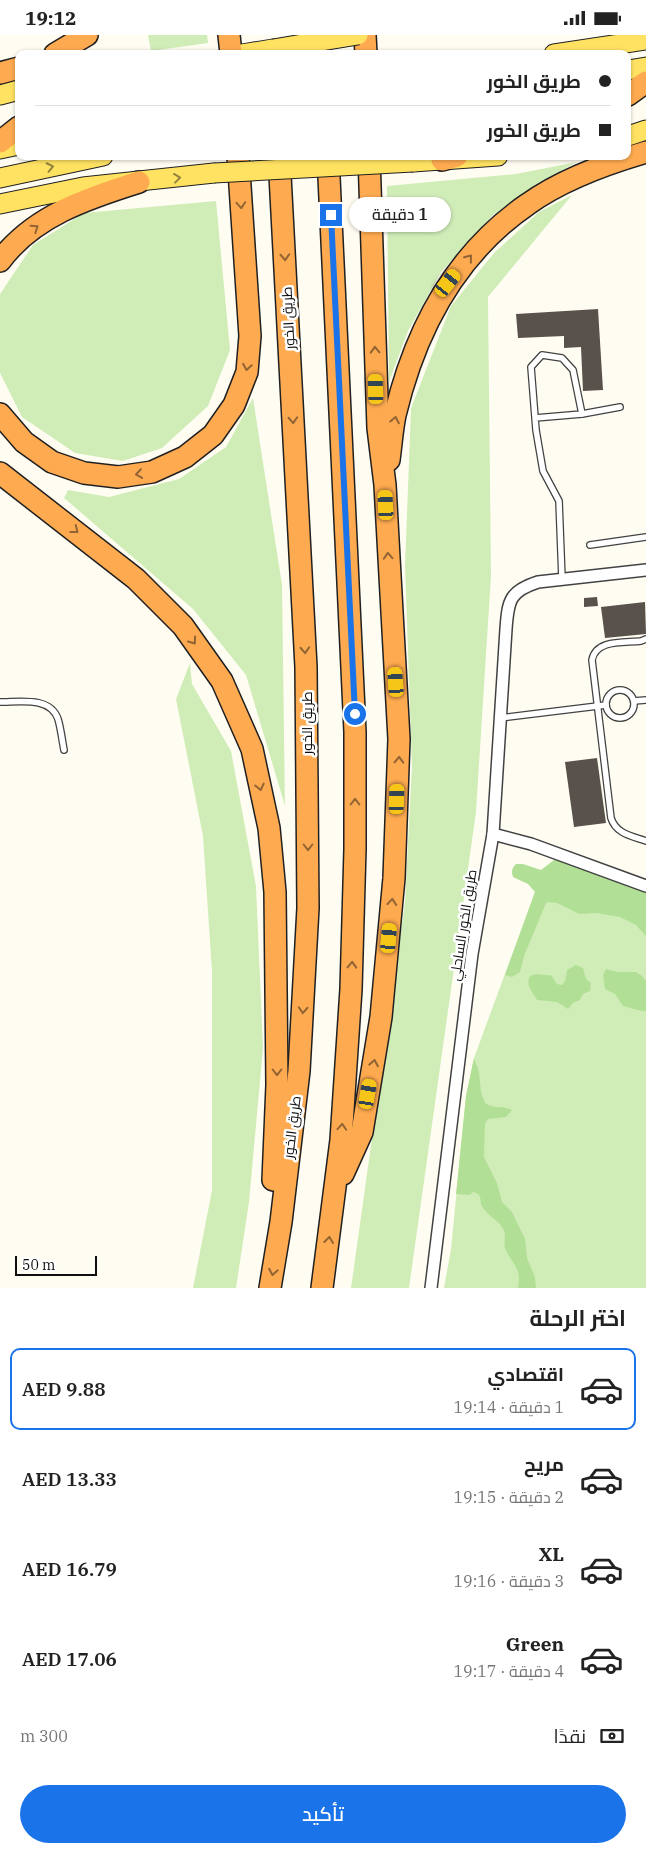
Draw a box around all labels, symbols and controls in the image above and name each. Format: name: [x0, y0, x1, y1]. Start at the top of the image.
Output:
text: 19:12: [25, 6, 76, 30]
text: طريق الخور: [487, 69, 581, 93]
text: طريق الخور: [487, 118, 581, 142]
one-way arrow: [46, 162, 55, 173]
one-way arrow: [173, 173, 181, 184]
callout: 1 دقيقة: [348, 197, 451, 233]
one-way arrow: [236, 201, 247, 209]
route end: [320, 204, 342, 226]
text: 1 دقيقة: [372, 204, 428, 224]
one-way arrow: [30, 224, 39, 234]
one-way arrow: [279, 254, 290, 262]
one-way arrow: [464, 255, 472, 264]
car: [432, 267, 463, 299]
street label: طريق الخور: [277, 286, 299, 351]
one-way arrow: [370, 345, 380, 353]
one-way arrow: [242, 363, 253, 371]
car: [367, 374, 384, 404]
one-way arrow: [389, 415, 400, 424]
one-way arrow: [288, 416, 299, 424]
one-way arrow: [134, 468, 142, 479]
car: [377, 490, 394, 520]
one-way arrow: [69, 525, 78, 533]
one-way arrow: [383, 552, 394, 560]
one-way arrow: [188, 635, 196, 644]
one-way arrow: [300, 646, 311, 654]
car: [387, 667, 404, 697]
street label: طريق الخور: [298, 691, 316, 756]
route start: [344, 703, 366, 725]
one-way arrow: [393, 756, 404, 764]
one-way arrow: [254, 782, 265, 791]
car: [388, 784, 405, 814]
one-way arrow: [350, 798, 360, 806]
one-way arrow: [303, 844, 313, 852]
street label: طريق الخور الساحلي: [445, 868, 484, 982]
one-way arrow: [386, 898, 397, 906]
car: [380, 922, 397, 954]
one-way arrow: [346, 960, 357, 968]
one-way arrow: [297, 1006, 308, 1014]
one-way arrow: [368, 1059, 378, 1068]
one-way arrow: [272, 1069, 282, 1077]
car: [358, 1078, 377, 1110]
street label: طريق الخور: [279, 1095, 305, 1160]
one-way arrow: [336, 1123, 347, 1131]
one-way arrow: [323, 1236, 333, 1245]
scale bar: [15, 1253, 98, 1276]
text: 50 m: [22, 1256, 55, 1274]
one-way arrow: [268, 1268, 278, 1277]
text: اختر الرحلة: [529, 1303, 626, 1332]
text: اقتصادي: [488, 1362, 564, 1386]
icon: car: [579, 1367, 624, 1412]
text: AED 9.88: [22, 1377, 106, 1401]
text: 1 دقيقة · 19:14: [453, 1397, 564, 1417]
text: مريح: [524, 1452, 564, 1476]
icon: car: [579, 1457, 624, 1502]
text: AED 13.33: [22, 1467, 117, 1491]
text: 2 دقيقة · 19:15: [453, 1487, 564, 1507]
text: XL: [538, 1542, 564, 1566]
icon: car: [579, 1547, 624, 1592]
text: AED 16.79: [22, 1557, 117, 1581]
text: 3 دقيقة · 19:16: [453, 1571, 564, 1591]
text: Green: [506, 1632, 564, 1656]
icon: car: [579, 1637, 624, 1682]
text: AED 17.06: [22, 1647, 117, 1671]
text: 4 دقيقة · 19:17: [453, 1661, 564, 1681]
icon: cash: [598, 1722, 626, 1750]
text: نقدًا: [554, 1724, 586, 1748]
text: 300 m: [20, 1726, 68, 1746]
button: تأكيد: [20, 1785, 626, 1843]

